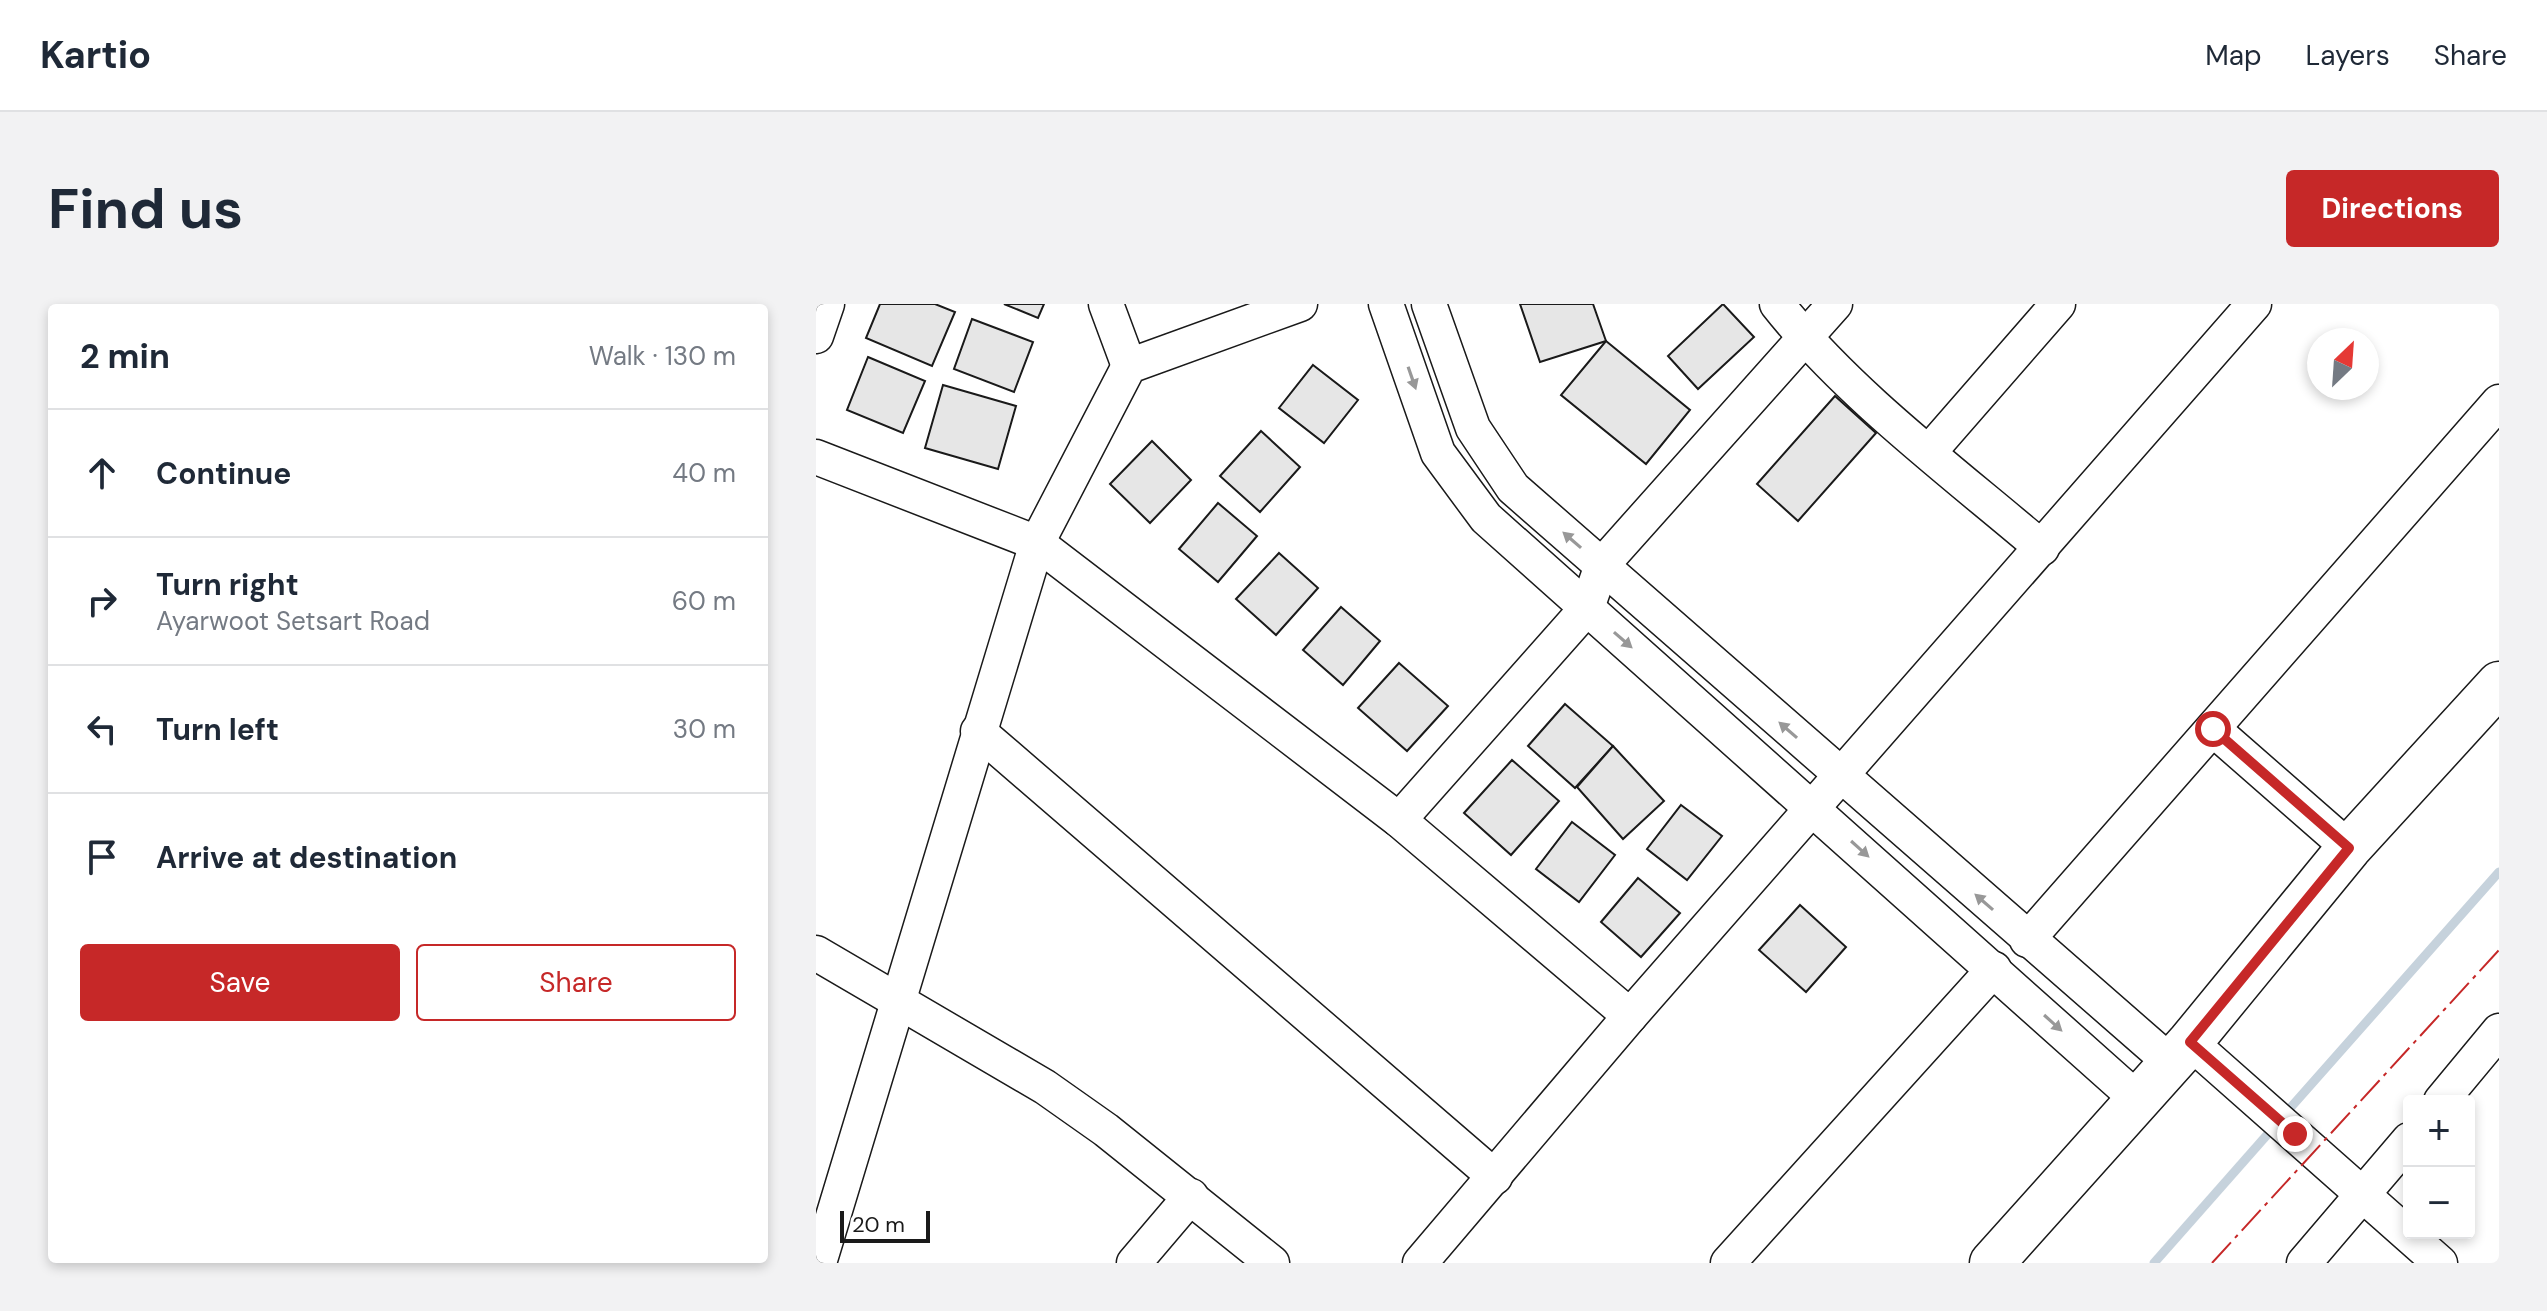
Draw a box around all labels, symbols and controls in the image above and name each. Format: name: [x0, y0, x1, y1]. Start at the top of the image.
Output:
text: Kartio: [40, 30, 151, 80]
text: Map: [2205, 37, 2262, 74]
text: Layers: [2306, 37, 2390, 74]
text: Share: [2434, 37, 2507, 74]
button: Directions: [2286, 170, 2499, 247]
text: Find us: [48, 172, 243, 245]
north arrow: [2307, 328, 2379, 400]
text: 2 min: [80, 334, 170, 379]
text: Walk · 130 m: [589, 339, 736, 373]
one-way arrow: [1406, 366, 1419, 390]
icon: ahead: [80, 451, 124, 495]
text: Continue: [156, 454, 291, 493]
text: 40 m: [672, 456, 736, 490]
one-way arrow: [1563, 531, 1582, 549]
text: Turn right: [156, 565, 299, 604]
icon: right: [80, 579, 124, 623]
text: 60 m: [672, 584, 736, 618]
text: Ayarwoot Setsart Road: [156, 604, 430, 638]
one-way arrow: [1613, 631, 1633, 648]
icon: left: [80, 707, 124, 751]
text: Turn left: [156, 710, 279, 749]
route start: [2195, 711, 2231, 747]
text: 30 m: [673, 712, 736, 746]
one-way arrow: [1779, 722, 1799, 739]
icon: arrive: [80, 835, 124, 879]
text: Arrive at destination: [156, 838, 457, 877]
one-way arrow: [1851, 839, 1870, 857]
one-way arrow: [1974, 893, 1993, 911]
button: Save: [80, 944, 400, 1021]
button: Share: [416, 944, 736, 1021]
one-way arrow: [2043, 1014, 2063, 1031]
map controls: [2403, 1095, 2475, 1239]
button: +: [2403, 1095, 2475, 1167]
route end: [2277, 1116, 2313, 1152]
button: −: [2403, 1167, 2475, 1239]
scale bar: [840, 1207, 930, 1243]
text: 20 m: [852, 1210, 905, 1239]

